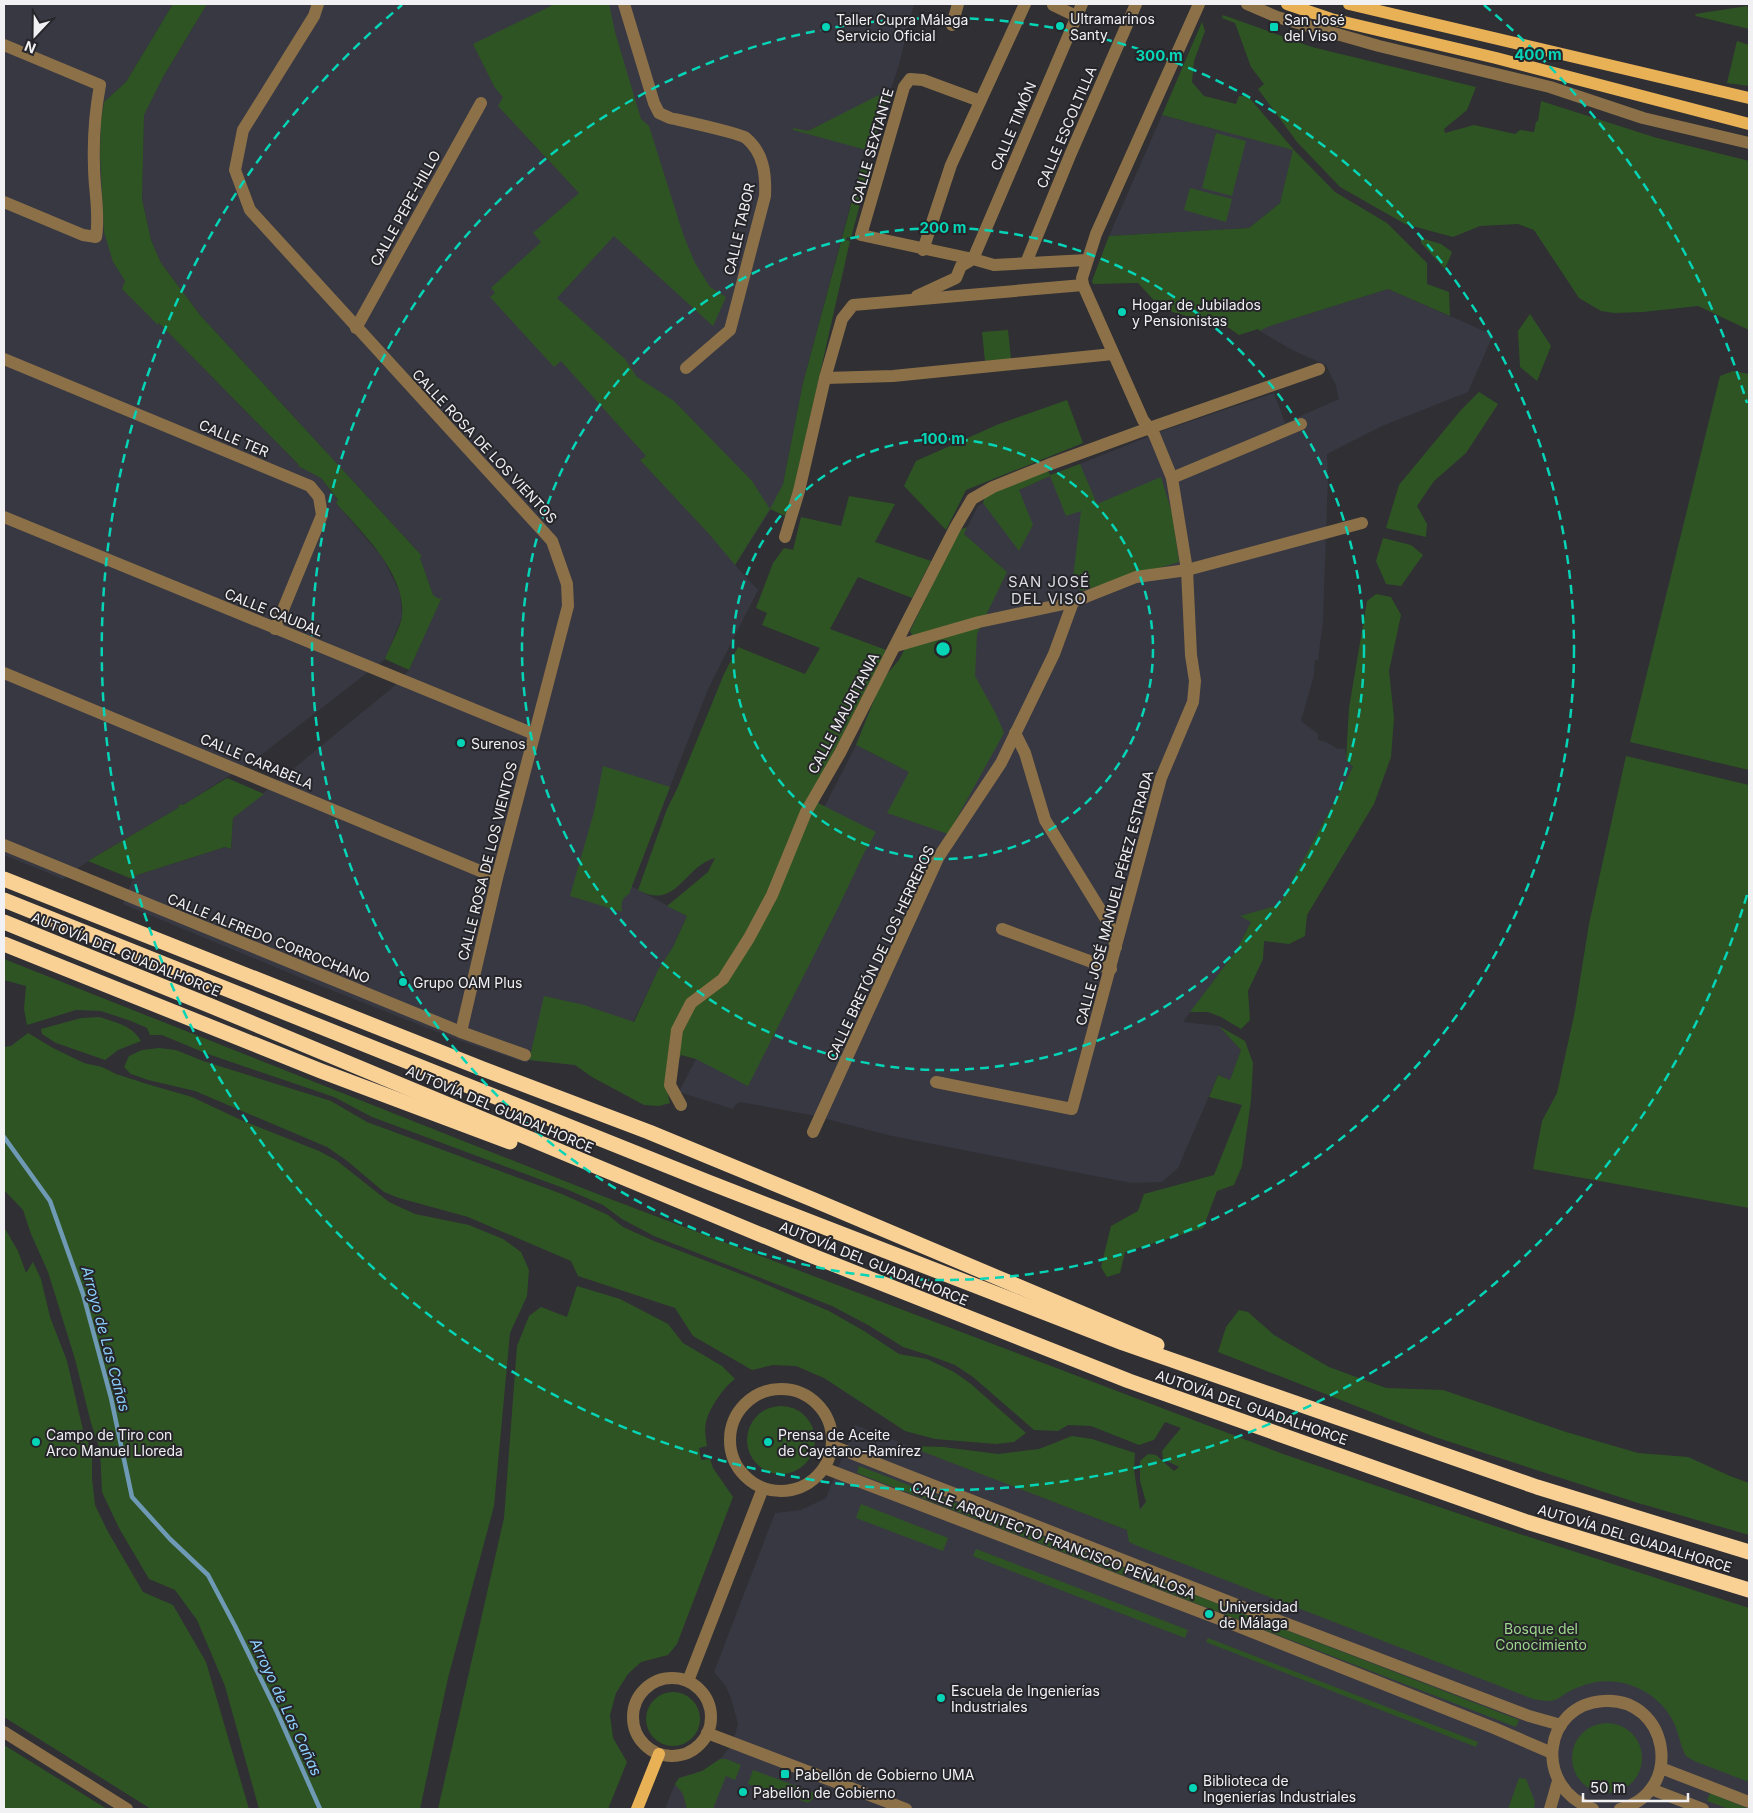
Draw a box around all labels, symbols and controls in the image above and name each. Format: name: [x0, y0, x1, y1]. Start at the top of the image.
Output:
north arrow: [10, 10, 60, 60]
place label: Ultramarinos Santy: [1070, 10, 1155, 43]
place label: Taller Cupra Málaga Servicio Oficial: [836, 11, 968, 44]
place label: San José del Viso: [1284, 11, 1345, 44]
marker: Ultramarinos Santy: [1054, 20, 1066, 32]
marker: Taller Cupra Málaga Servicio Oficial: [820, 21, 832, 33]
marker: San José del Viso: [1268, 21, 1280, 33]
text: N: [22, 38, 38, 57]
text: 400 m: [1514, 45, 1562, 64]
text: 300 m: [1135, 46, 1183, 65]
street label: CALLE ESCOLTILLA: [1033, 63, 1100, 191]
street label: CALLE TIMÓN: [987, 79, 1039, 173]
street label: CALLE SEXTANTE: [847, 86, 897, 206]
street label: CALLE PEPE-HILLO: [366, 147, 444, 269]
street label: CALLE TABOR: [720, 181, 758, 277]
text: 200 m: [920, 218, 966, 237]
place label: Hogar de Jubilados y Pensionistas: [1132, 296, 1261, 329]
marker: Hogar de Jubilados y Pensionistas: [1116, 306, 1128, 318]
street label: CALLE ROSA DE LOS VIENTOS: [409, 365, 561, 527]
street label: CALLE TER: [196, 416, 272, 460]
text: 100 m: [921, 429, 965, 448]
district label: SAN JOSÉ DEL VISO: [1008, 572, 1090, 608]
street label: CALLE CAUDAL: [222, 584, 326, 640]
centre of rings: [934, 640, 952, 658]
street label: CALLE MAURITANIA: [804, 649, 882, 776]
street label: CALLE CARABELA: [198, 729, 316, 793]
place label: Surenos: [471, 735, 526, 752]
marker: Surenos: [455, 737, 467, 749]
street label: CALLE ROSA DE LOS VIENTOS: [454, 760, 520, 962]
street label: CALLE JOSÉ MANUEL PÉREZ ESTRADA: [1072, 768, 1156, 1027]
street label: CALLE BRETÓN DE LOS HERREROS: [822, 843, 938, 1063]
street label: CALLE ALFREDO CORROCHANO: [165, 889, 373, 987]
street label: AUTOVÍA DEL GUADALHORCE: [29, 908, 223, 1000]
place label: Grupo OAM Plus: [413, 974, 522, 991]
marker: Grupo OAM Plus: [397, 976, 409, 988]
street label: AUTOVÍA DEL GUADALHORCE: [404, 1062, 596, 1156]
street label: AUTOVÍA DEL GUADALHORCE: [777, 1217, 971, 1309]
water label: Arroyo de Las Cañas: [77, 1263, 135, 1414]
street label: AUTOVÍA DEL GUADALHORCE: [1154, 1366, 1350, 1448]
place label: Campo de Tiro con Arco Manuel Lloreda: [46, 1426, 183, 1459]
place label: Prensa de Aceite de Cayetano-Ramírez: [778, 1426, 921, 1459]
marker: Campo de Tiro con Arco Manuel Lloreda: [30, 1436, 42, 1448]
marker: Prensa de Aceite de Cayetano-Ramírez: [762, 1436, 774, 1448]
street label: CALLE ARQUITECTO FRANCISCO PEÑALOSA: [910, 1478, 1198, 1602]
street label: AUTOVÍA DEL GUADALHORCE: [1536, 1500, 1734, 1576]
place label: Universidad de Málaga: [1219, 1598, 1298, 1631]
marker: Universidad de Málaga: [1203, 1608, 1215, 1620]
park label: Bosque del Conocimiento: [1495, 1620, 1587, 1653]
water label: Arroyo de Las Cañas: [245, 1634, 326, 1779]
place label: Escuela de Ingenierías Industriales: [951, 1682, 1100, 1715]
marker: Escuela de Ingenierías Industriales: [935, 1692, 947, 1704]
place label: Pabellón de Gobierno UMA: [795, 1766, 975, 1783]
marker: Pabellón de Gobierno UMA: [779, 1768, 791, 1780]
scale bar: [1583, 1770, 1688, 1802]
place label: Biblioteca de Ingenierías Industriales: [1203, 1772, 1356, 1805]
text: 50 m: [1590, 1778, 1626, 1797]
marker: Biblioteca de Ingenierías Industriales: [1187, 1782, 1199, 1794]
place label: Pabellón de Gobierno: [753, 1784, 896, 1801]
marker: Pabellón de Gobierno: [737, 1786, 749, 1798]

